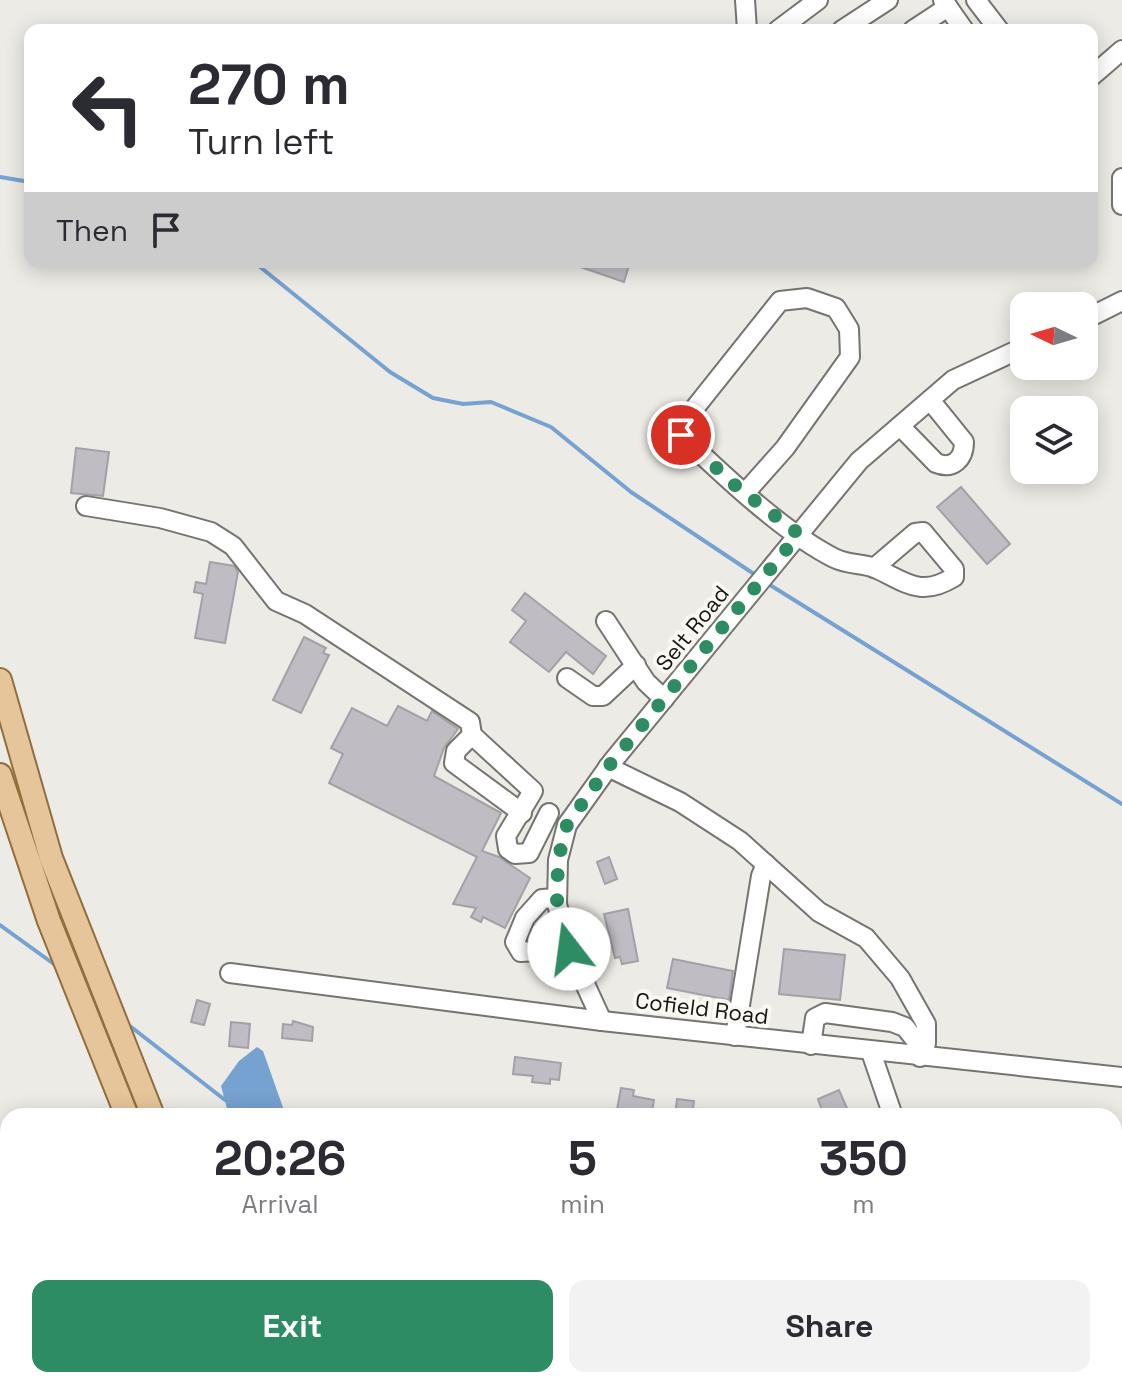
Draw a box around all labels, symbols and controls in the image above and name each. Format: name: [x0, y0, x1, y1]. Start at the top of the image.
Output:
text: 270 m: [188, 49, 350, 120]
icon: left: [56, 56, 160, 160]
text: Turn left: [188, 119, 335, 165]
icon: arrive: [144, 208, 188, 252]
text: Then: [56, 211, 128, 250]
north arrow: [1010, 292, 1098, 380]
map controls: [1010, 292, 1098, 484]
button: layers: [1010, 396, 1098, 484]
pin: [647, 401, 715, 469]
icon: arrive: [659, 413, 703, 457]
street label: Selt Road: [649, 580, 735, 676]
position arrow: [527, 907, 611, 991]
street label: Cofield Road: [634, 986, 770, 1030]
text: 20:26: [214, 1128, 346, 1189]
text: 5: [568, 1128, 597, 1189]
text: 350: [819, 1128, 908, 1189]
text: Arrival: [241, 1187, 319, 1221]
text: min: [560, 1187, 605, 1221]
text: m: [852, 1187, 875, 1221]
button: Exit: [32, 1280, 553, 1372]
button: Share: [569, 1280, 1090, 1372]

